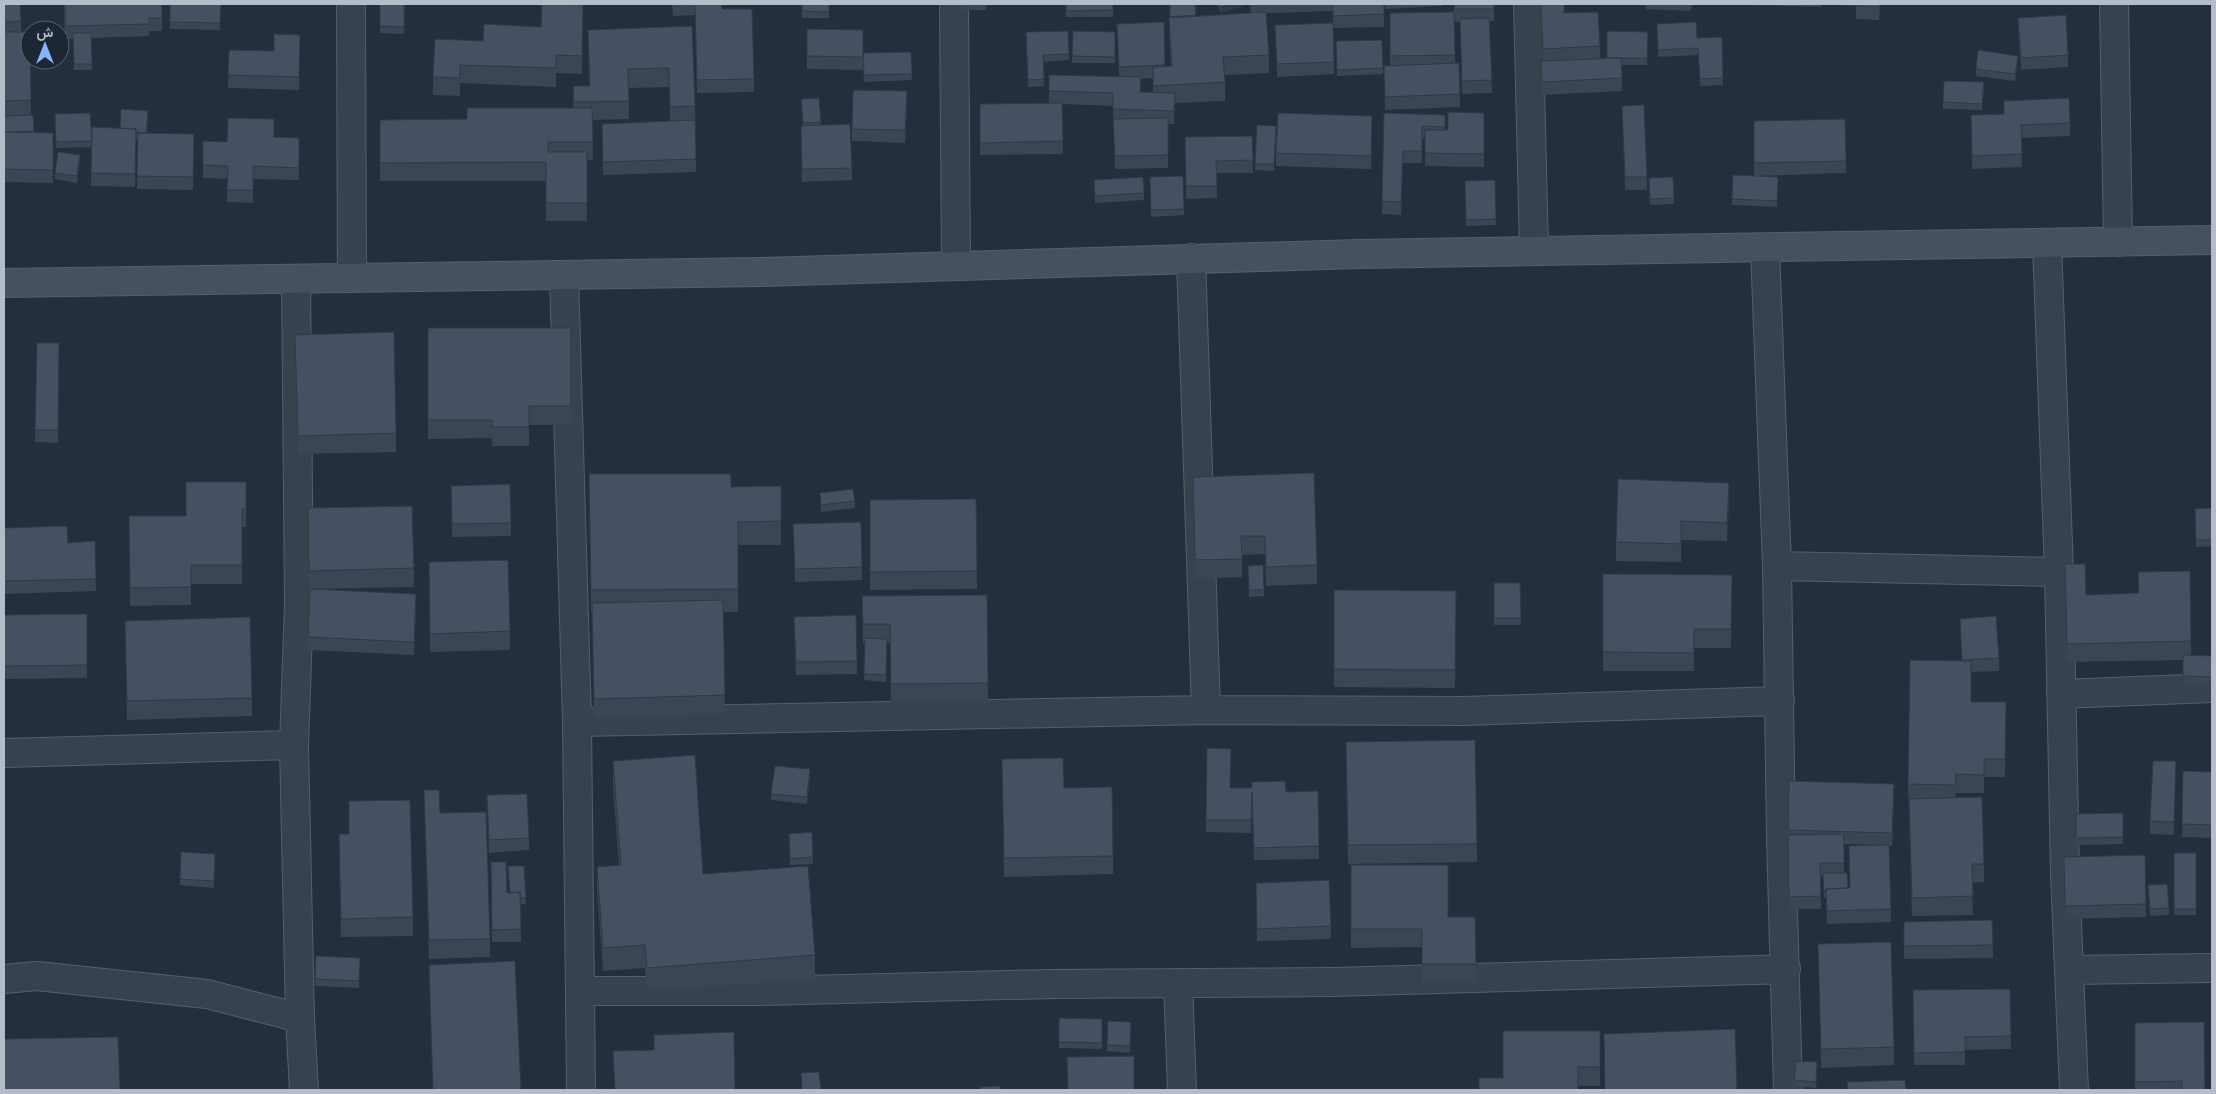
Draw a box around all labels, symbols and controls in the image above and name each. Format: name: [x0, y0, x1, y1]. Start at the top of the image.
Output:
north arrow: [20, 20, 70, 70]
text: ش: [37, 24, 54, 41]

